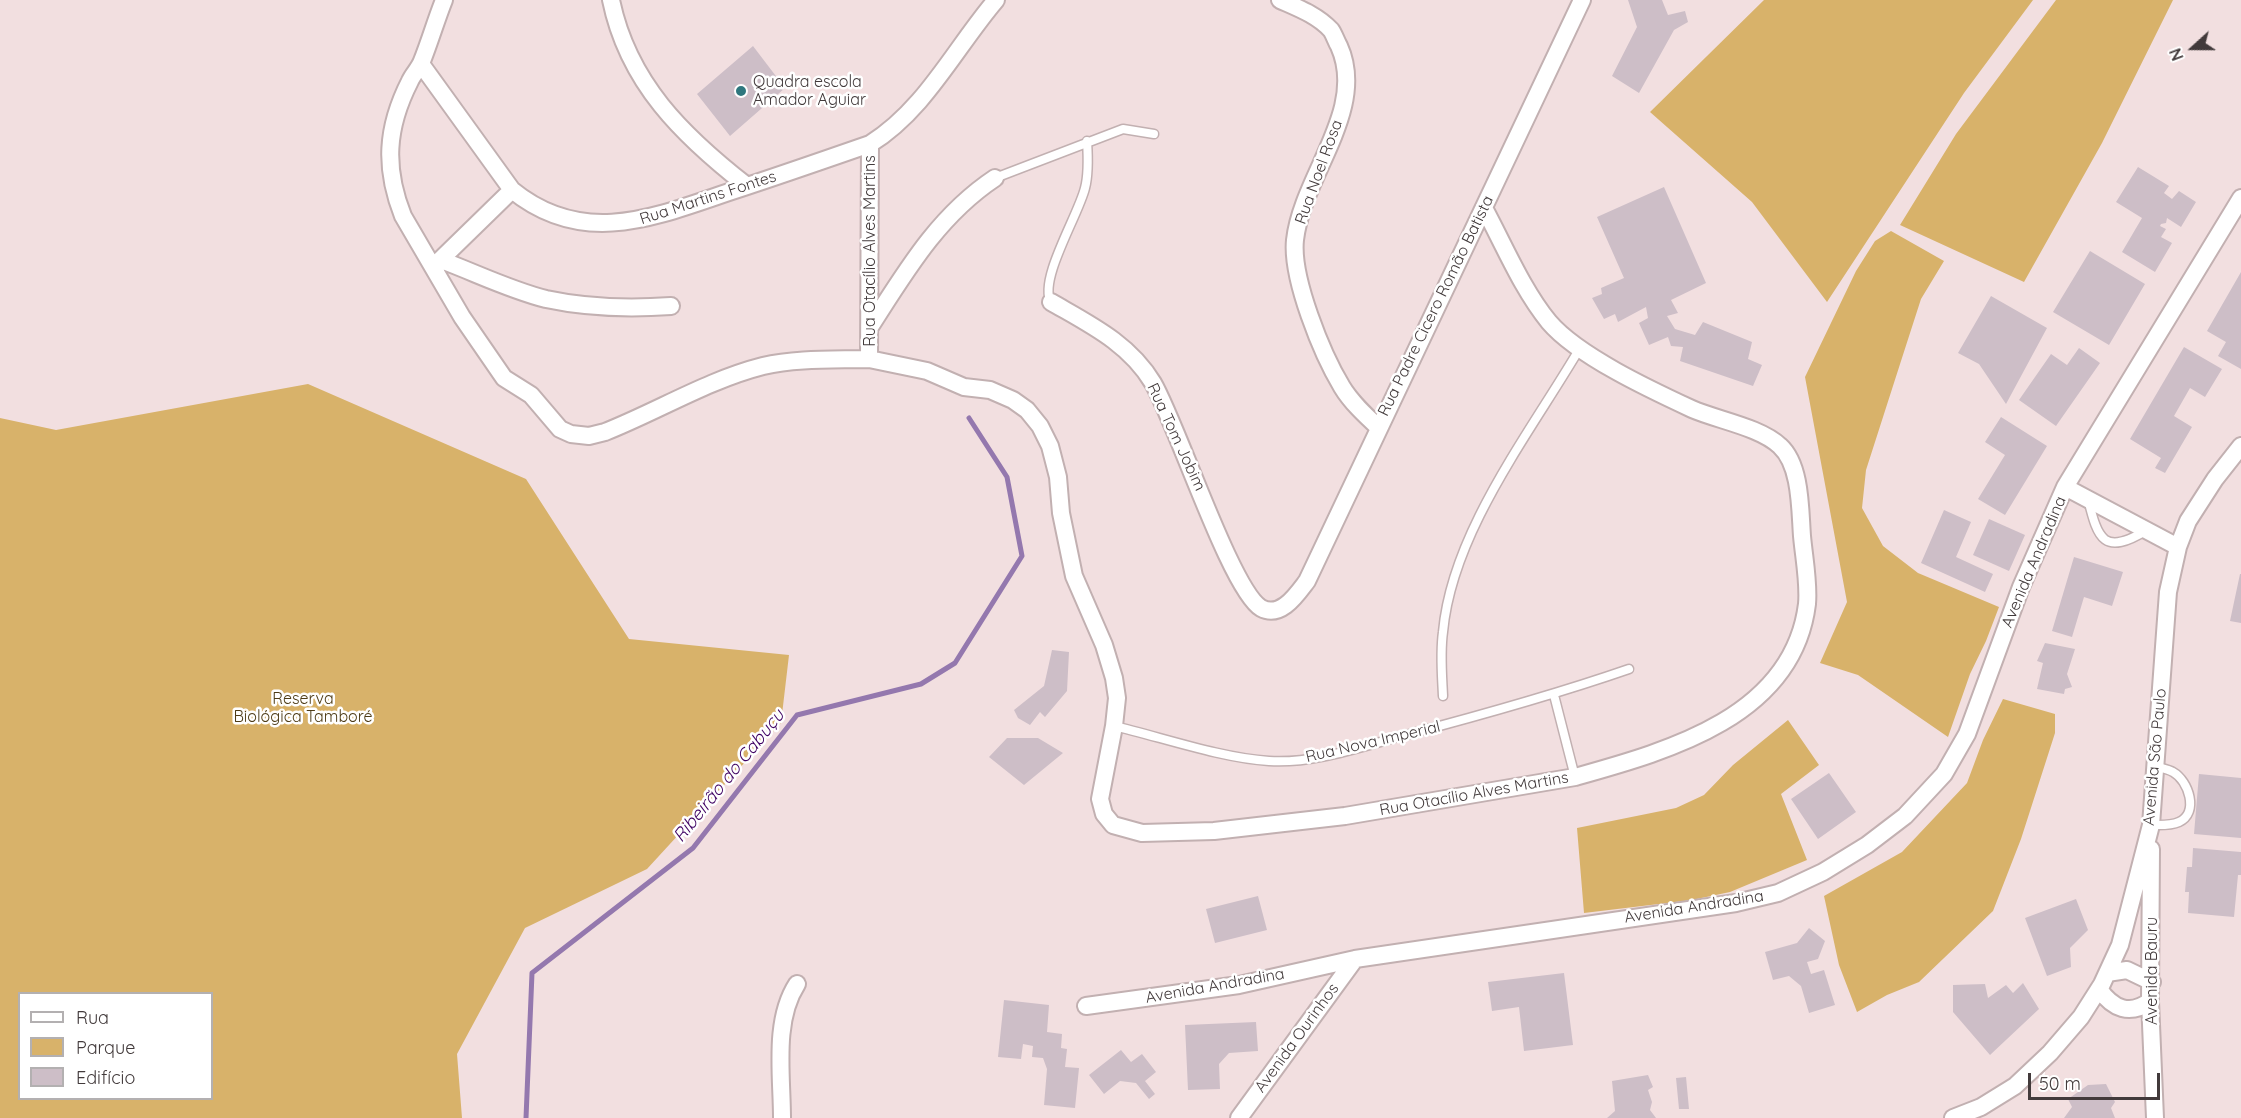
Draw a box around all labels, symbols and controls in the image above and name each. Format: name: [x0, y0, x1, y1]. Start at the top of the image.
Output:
north arrow: [2163, 18, 2223, 78]
text: N: [2165, 45, 2188, 64]
place label: Quadra escola Amador Aguiar: [753, 72, 866, 110]
marker: Quadra escola Amador Aguiar: [734, 84, 748, 98]
street label: Rua Noel Rosa: [1291, 117, 1347, 227]
street label: Rua Otacílio Alves Martins: [860, 155, 880, 347]
street label: Rua Martins Fontes: [637, 167, 779, 229]
street label: Rua Padre Cicero Romão Batista: [1374, 193, 1498, 419]
street label: Rua Tom Jobim: [1143, 380, 1209, 494]
street label: Avenida Andradina: [1998, 493, 2070, 631]
street label: Avenida São Paulo: [2139, 688, 2171, 826]
park label: Reserva Biológica Tamboré: [233, 689, 373, 727]
water label: Ribeirão do Cabuçu: [669, 705, 789, 847]
street label: Rua Nova Imperial: [1304, 717, 1442, 767]
street label: Rua Otacílio Alves Martins: [1378, 768, 1570, 820]
street label: Avenida Andradina: [1623, 887, 1765, 927]
street label: Avenida Bauru: [2142, 917, 2162, 1025]
street label: Avenida Andradina: [1144, 964, 1286, 1008]
street label: Avenida Ourinhos: [1251, 980, 1343, 1096]
legend: [18, 992, 213, 1100]
text: Rua: [76, 1006, 109, 1029]
text: Parque: [76, 1036, 135, 1059]
scale bar: [2031, 1061, 2163, 1099]
text: Edifício: [76, 1066, 135, 1089]
text: 50 m: [2039, 1072, 2081, 1095]

